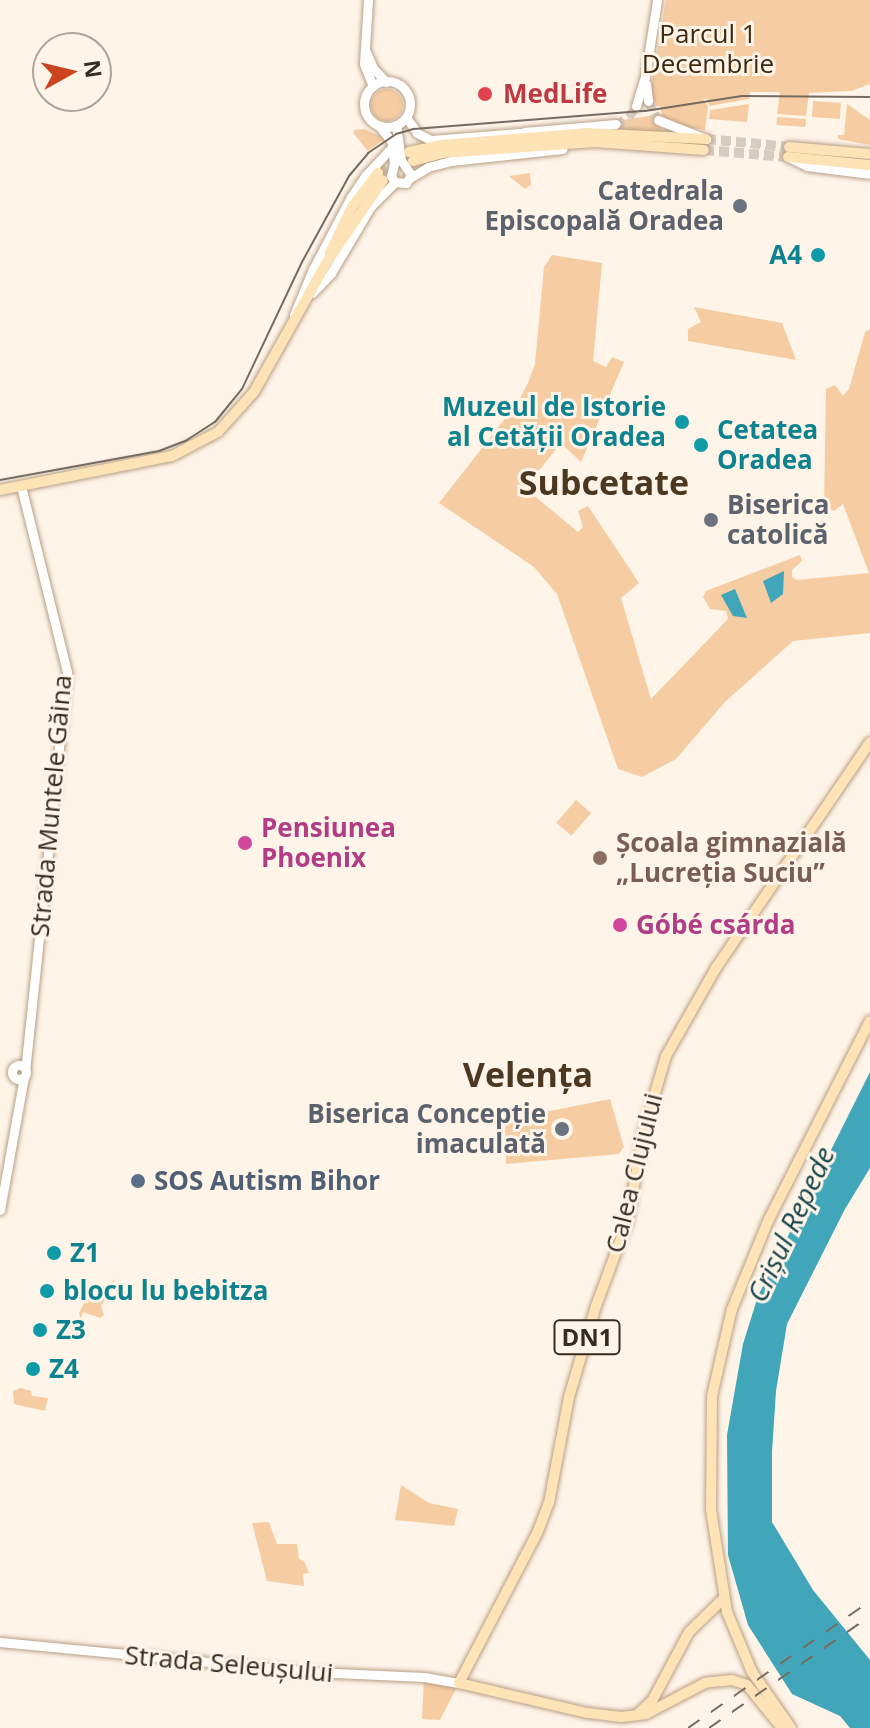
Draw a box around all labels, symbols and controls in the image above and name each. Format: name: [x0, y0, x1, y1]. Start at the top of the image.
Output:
park label: Parcul 1 Decembrie: [642, 18, 774, 80]
north arrow: [32, 32, 112, 112]
text: N: [78, 58, 110, 80]
place label: MedLife: [503, 78, 607, 110]
marker: MedLife: [474, 83, 496, 105]
place label: Catedrala Episcopală Oradea: [484, 175, 724, 236]
marker: Catedrala Episcopală Oradea: [731, 197, 749, 215]
place label: A4: [769, 239, 802, 271]
marker: A4: [809, 246, 827, 264]
place label: Muzeul de Istorie al Cetății Oradea: [442, 391, 666, 452]
marker: Muzeul de Istorie al Cetății Oradea: [673, 413, 691, 431]
place label: Cetatea Oradea: [717, 414, 818, 476]
marker: Cetatea Oradea: [692, 436, 710, 454]
district label: Subcetate: [519, 463, 689, 503]
place label: Biserica catolică: [727, 489, 830, 550]
marker: Biserica catolică: [702, 511, 720, 529]
street label: Strada Muntele Găina: [24, 674, 78, 938]
place label: Pensiunea Phoenix: [261, 812, 396, 874]
place label: Școala gimnazială „Lucreția Suciu”: [616, 827, 847, 888]
marker: Pensiunea Phoenix: [236, 834, 254, 852]
marker: Școala gimnazială „Lucreția Suciu”: [591, 849, 609, 867]
place label: Góbé csárda: [636, 909, 795, 941]
marker: Góbé csárda: [611, 916, 629, 934]
district label: Velența: [463, 1055, 593, 1095]
street label: Calea Clujului: [599, 1090, 669, 1256]
place label: Biserica Concepție imaculată: [307, 1098, 546, 1160]
marker: Biserica Concepție imaculată: [553, 1120, 571, 1138]
water label: Crișul Repede: [739, 1141, 841, 1307]
place label: SOS Autism Bihor: [154, 1165, 380, 1197]
marker: SOS Autism Bihor: [129, 1172, 147, 1190]
place label: Z1: [70, 1237, 100, 1269]
marker: Z1: [45, 1244, 63, 1262]
place label: blocu lu bebitza: [63, 1275, 268, 1307]
marker: blocu lu bebitza: [38, 1282, 56, 1300]
place label: Z3: [56, 1314, 86, 1346]
road number: DN1: [553, 1317, 621, 1357]
marker: Z3: [31, 1321, 49, 1339]
place label: Z4: [49, 1353, 79, 1385]
marker: Z4: [24, 1360, 42, 1378]
street label: Strada Seleușului: [123, 1639, 335, 1689]

